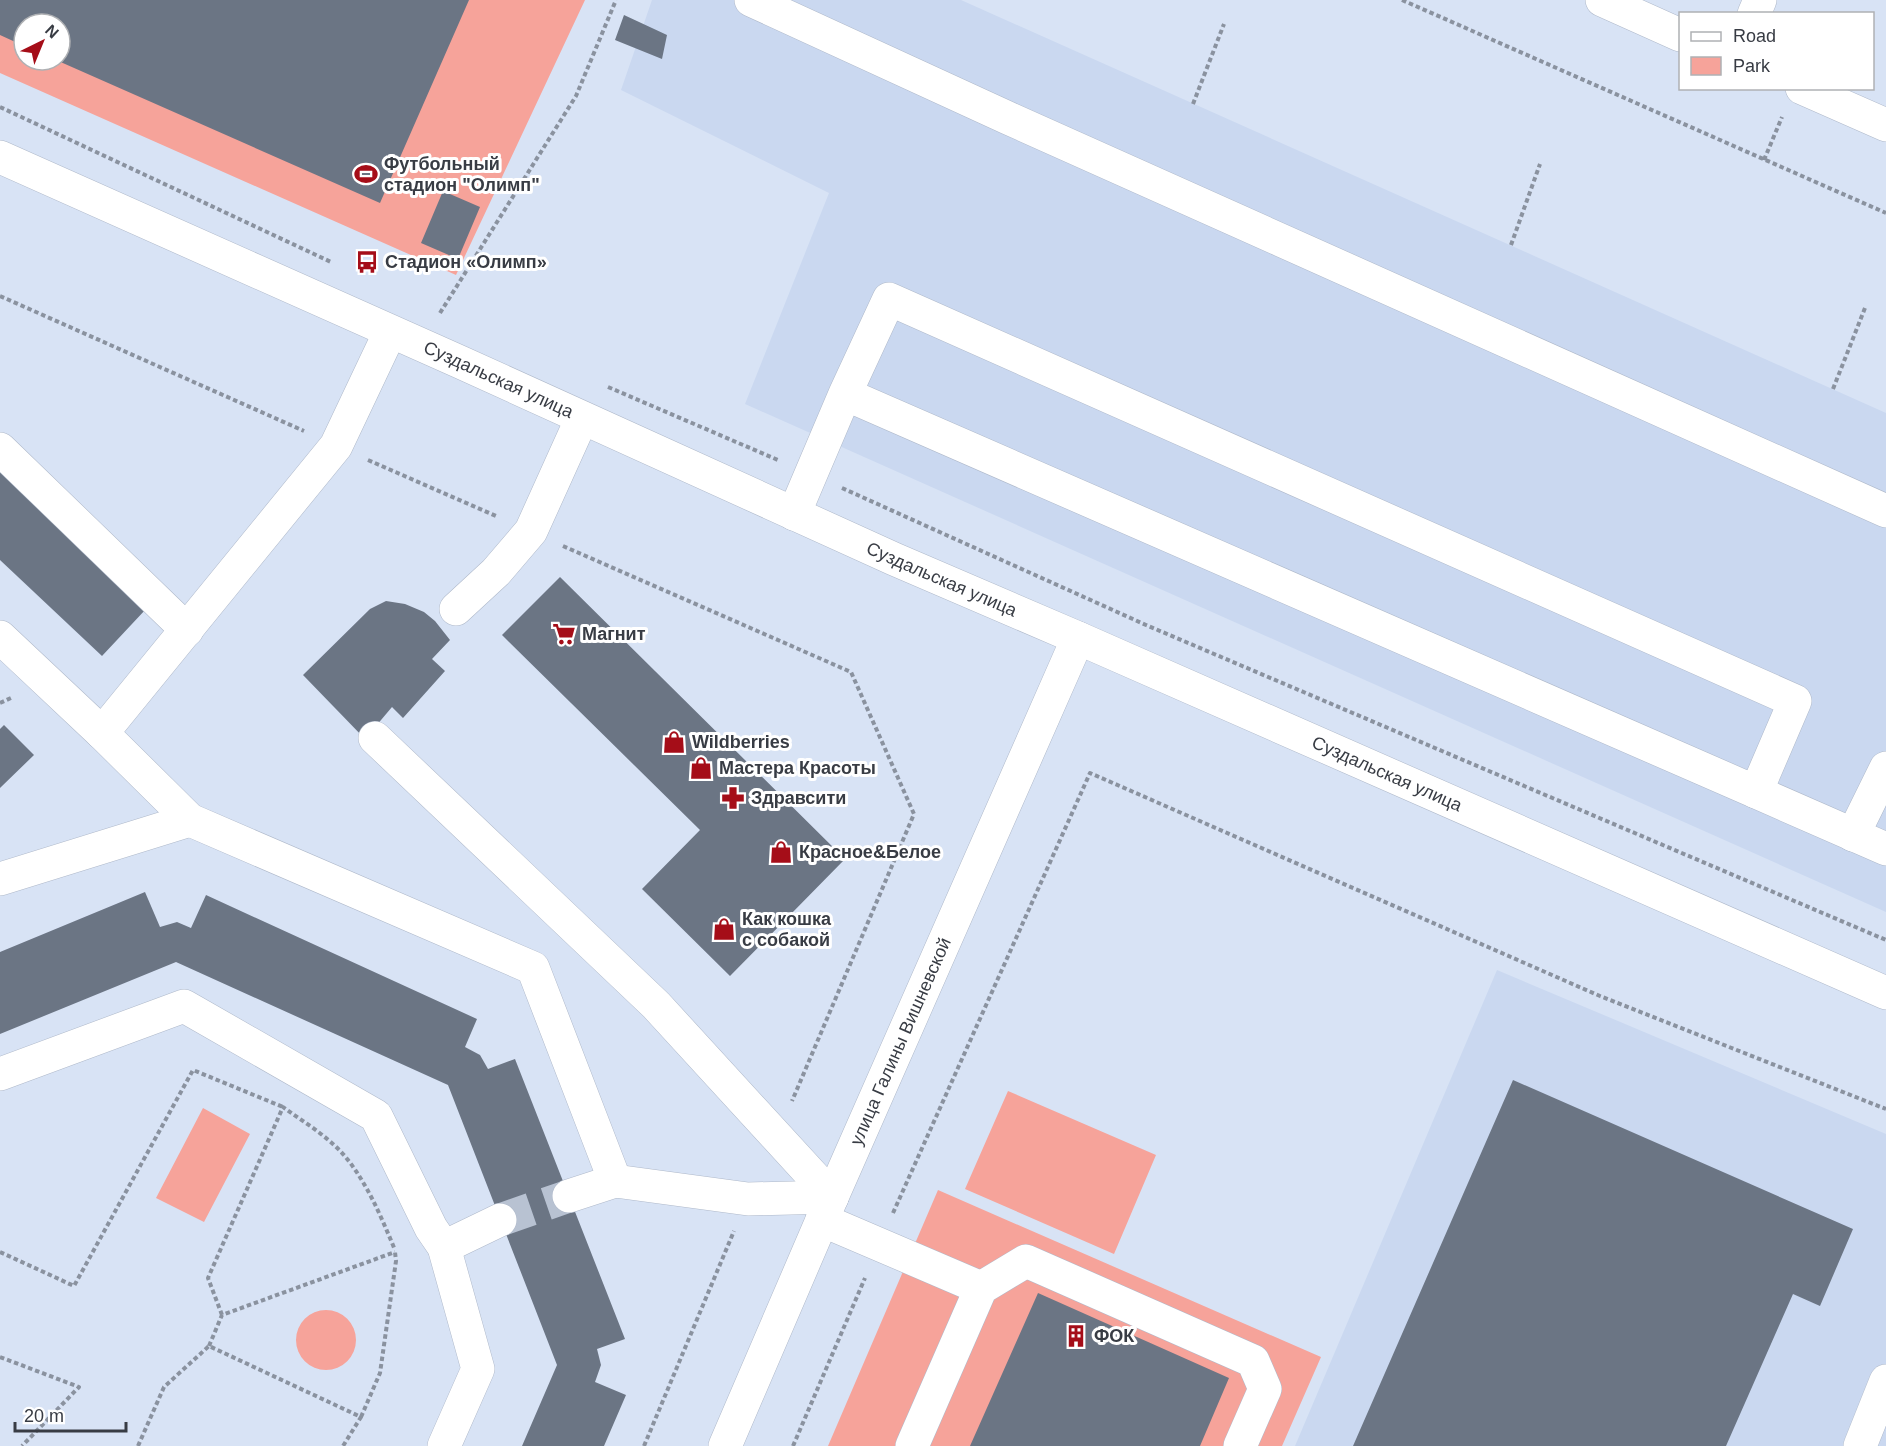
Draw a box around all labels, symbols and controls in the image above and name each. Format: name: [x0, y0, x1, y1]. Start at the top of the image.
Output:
north arrow: [12, 12, 72, 72]
legend: [1679, 12, 1874, 90]
text: N: [42, 21, 62, 42]
text: Road: [1733, 26, 1776, 46]
text: Park: [1733, 56, 1771, 76]
place label: Футбольный стадион "Олимп": [384, 154, 540, 195]
sports icon: Футбольный стадион "Олимп": [353, 161, 379, 187]
bus stop icon: Стадион «Олимп»: [354, 249, 380, 275]
place label: Стадион «Олимп»: [385, 252, 547, 272]
street label: Суздальская улица: [421, 337, 577, 422]
street label: Суздальская улица: [863, 538, 1021, 621]
supermarket icon: Магнит: [551, 621, 577, 647]
place label: Магнит: [582, 624, 646, 644]
shop icon: Wildberries: [661, 729, 687, 755]
place label: Wildberries: [692, 732, 790, 752]
street label: Суздальская улица: [1309, 732, 1466, 816]
shop icon: Мастера Красоты: [688, 755, 714, 781]
place label: Мастера Красоты: [719, 758, 876, 778]
pharmacy icon: Здравсити: [720, 785, 746, 811]
place label: Здравсити: [751, 788, 846, 808]
shop icon: Красное&Белое: [768, 839, 794, 865]
place label: Красное&Белое: [799, 842, 941, 862]
place label: Как кошка с собакой: [742, 909, 832, 950]
shop icon: Как кошка с собакой: [711, 916, 737, 942]
street label: улица Галины Вишневской: [846, 935, 955, 1148]
building icon: ФОК: [1063, 1323, 1089, 1349]
place label: ФОК: [1094, 1326, 1135, 1346]
scale bar: [15, 1395, 126, 1433]
text: 20 m: [24, 1406, 64, 1426]

